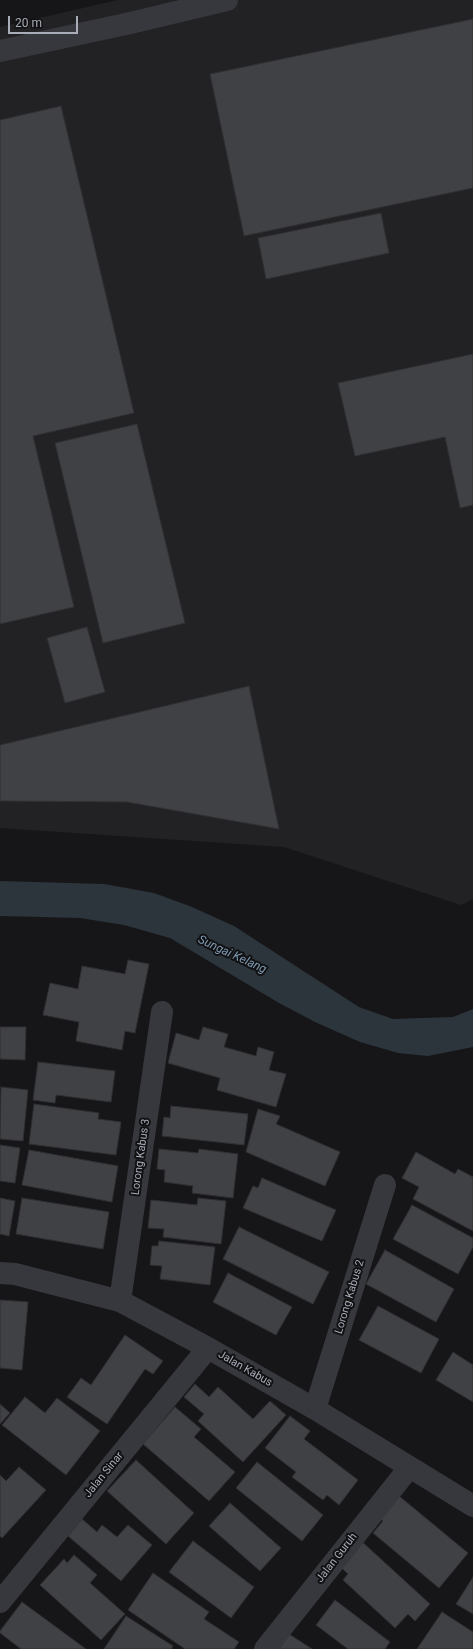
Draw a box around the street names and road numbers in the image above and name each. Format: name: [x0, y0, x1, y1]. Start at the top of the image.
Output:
street label: Lorong Kabus 3: [129, 1118, 153, 1196]
street label: Lorong Kabus 2: [332, 1258, 368, 1336]
street label: Jalan Kabus: [216, 1348, 274, 1390]
street label: Jalan Sinar: [82, 1450, 126, 1500]
street label: Jalan Guruh: [314, 1531, 360, 1585]

